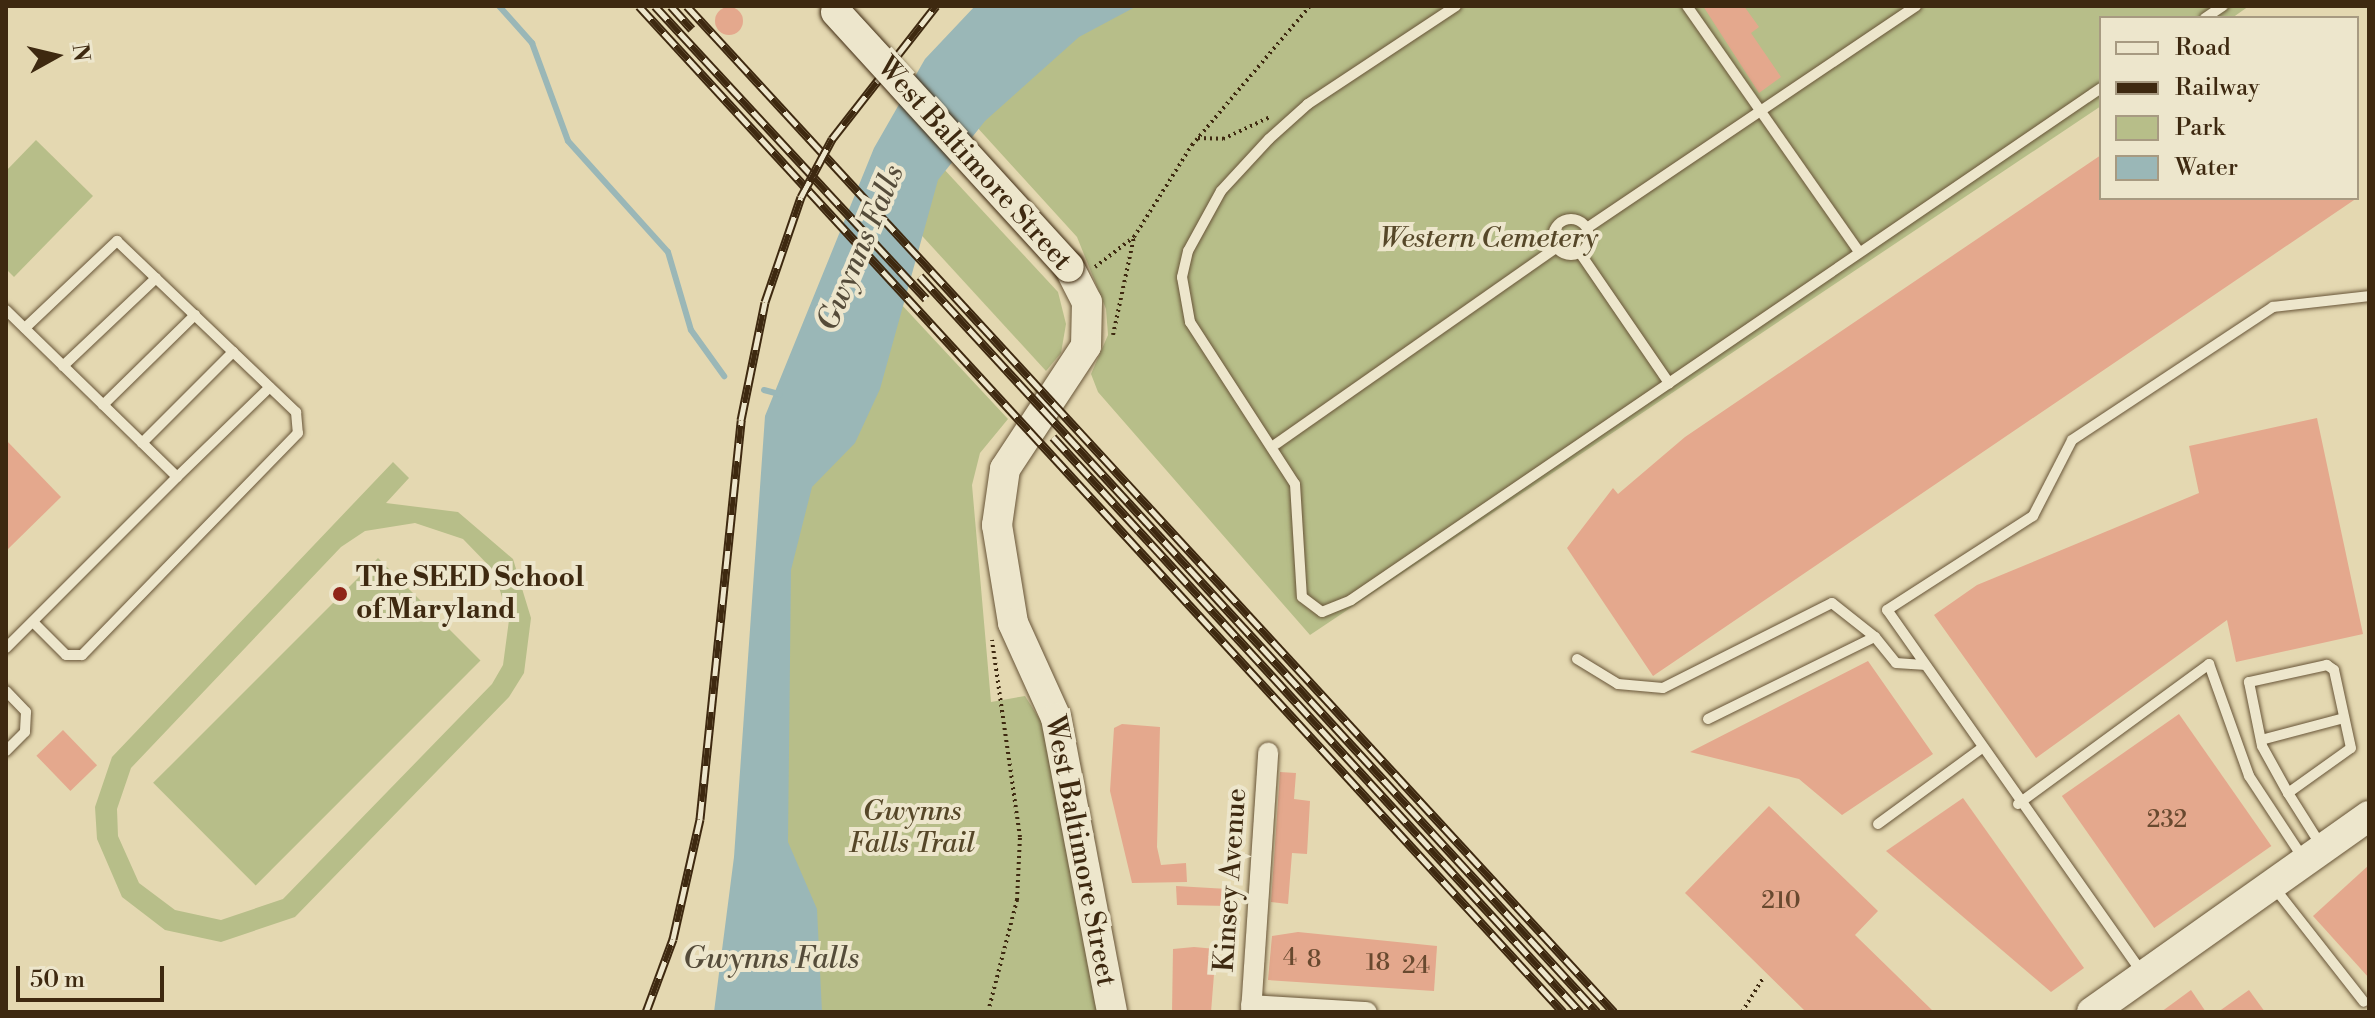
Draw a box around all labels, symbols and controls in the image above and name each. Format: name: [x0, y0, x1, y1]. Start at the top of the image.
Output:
north arrow: [16, 16, 96, 96]
legend: [2099, 16, 2359, 200]
text: Road: [2175, 33, 2231, 63]
text: N: [66, 42, 95, 63]
street label: West Baltimore Street: [869, 50, 1079, 278]
text: Railway: [2175, 73, 2260, 103]
text: Park: [2175, 113, 2225, 143]
text: Water: [2175, 153, 2238, 183]
water label: Gwynns Falls: [810, 160, 912, 336]
park label: Western Cemetery: [1380, 222, 1598, 256]
place label: The SEED School of Maryland: [356, 561, 584, 627]
marker: The SEED School of Maryland: [331, 585, 349, 603]
street label: West Baltimore Street: [1037, 713, 1123, 989]
street label: Kinsey Avenue: [1208, 787, 1254, 973]
park label: Gwynns Falls Trail: [849, 795, 975, 861]
house number: 232: [2147, 807, 2187, 835]
house number: 210: [1761, 888, 1801, 916]
water label: Gwynns Falls: [683, 941, 859, 977]
house number: 4: [1283, 945, 1297, 973]
house number: 8: [1307, 947, 1321, 975]
scale bar: [20, 950, 168, 1000]
house number: 18: [1366, 950, 1390, 978]
house number: 24: [1402, 953, 1430, 981]
text: 50 m: [30, 965, 85, 995]

